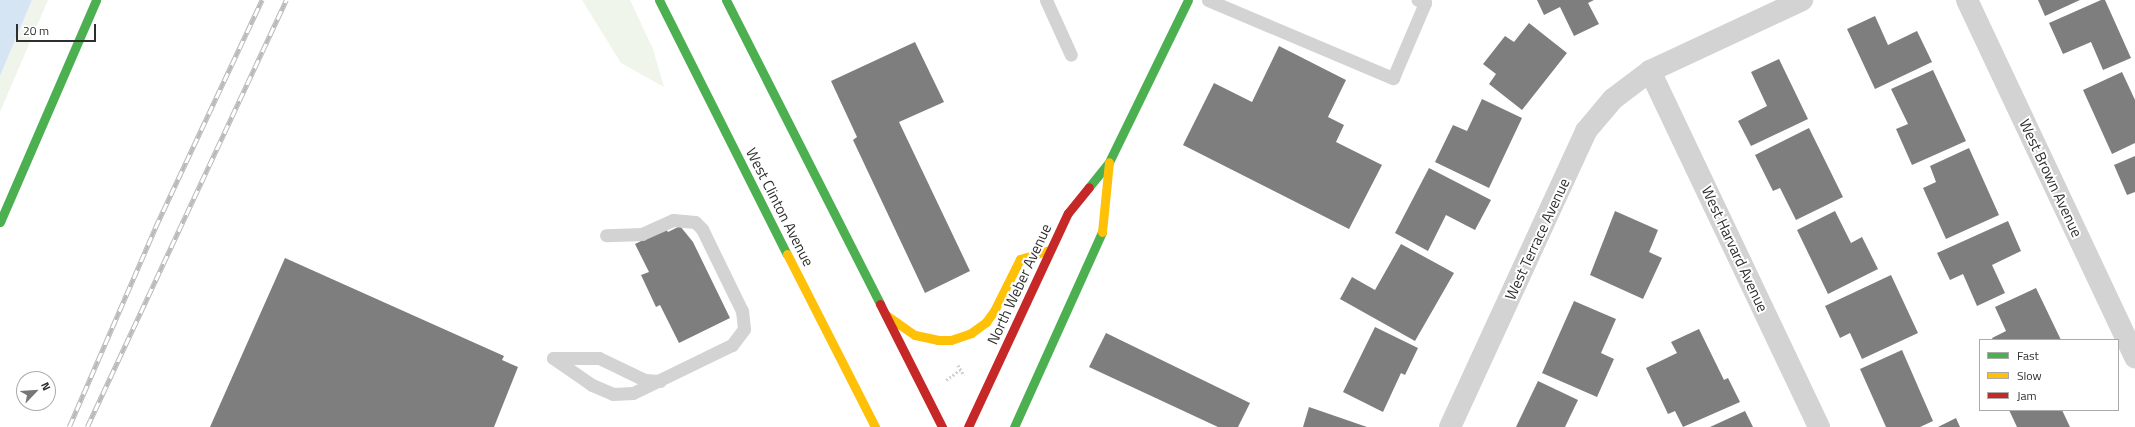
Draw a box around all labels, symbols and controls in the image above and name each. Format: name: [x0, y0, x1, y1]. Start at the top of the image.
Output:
scale bar: [18, 16, 98, 42]
text: 20 m: [23, 21, 49, 40]
street label: West Brown Avenue: [2016, 116, 2086, 240]
street label: West Clinton Avenue: [742, 145, 818, 269]
street label: West Terrace Avenue: [1501, 175, 1573, 303]
street label: West Harvard Avenue: [1698, 183, 1772, 315]
street label: North Weber Avenue: [983, 221, 1055, 347]
legend: [1979, 339, 2119, 411]
text: Fast: [2017, 346, 2039, 365]
text: Slow: [2017, 366, 2042, 385]
north arrow: [16, 371, 56, 411]
text: N: [37, 380, 55, 393]
text: Jam: [2017, 386, 2037, 405]

